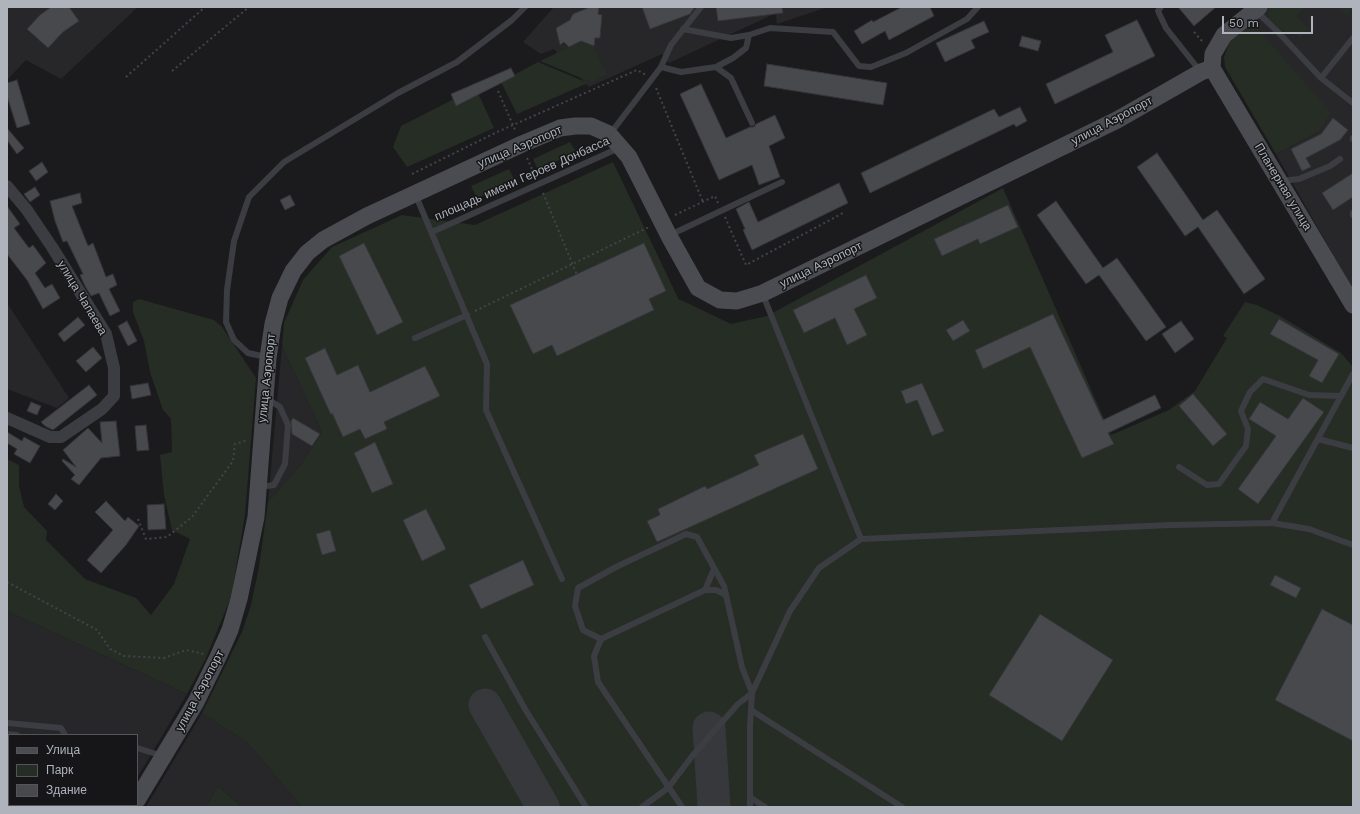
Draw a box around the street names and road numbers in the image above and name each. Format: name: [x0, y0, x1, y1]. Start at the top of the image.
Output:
street label: улица Аэропорт: [1069, 94, 1155, 148]
street label: улица Аэропорт: [476, 123, 564, 171]
street label: площадь имени Героев Донбасса: [432, 134, 612, 224]
street label: Планерная улица: [1251, 141, 1315, 233]
street label: улица Аэропорт: [777, 239, 865, 291]
street label: улица Чапаева: [54, 258, 110, 338]
street label: улица Аэропорт: [255, 333, 279, 423]
street label: улица Аэропорт: [173, 648, 227, 734]

